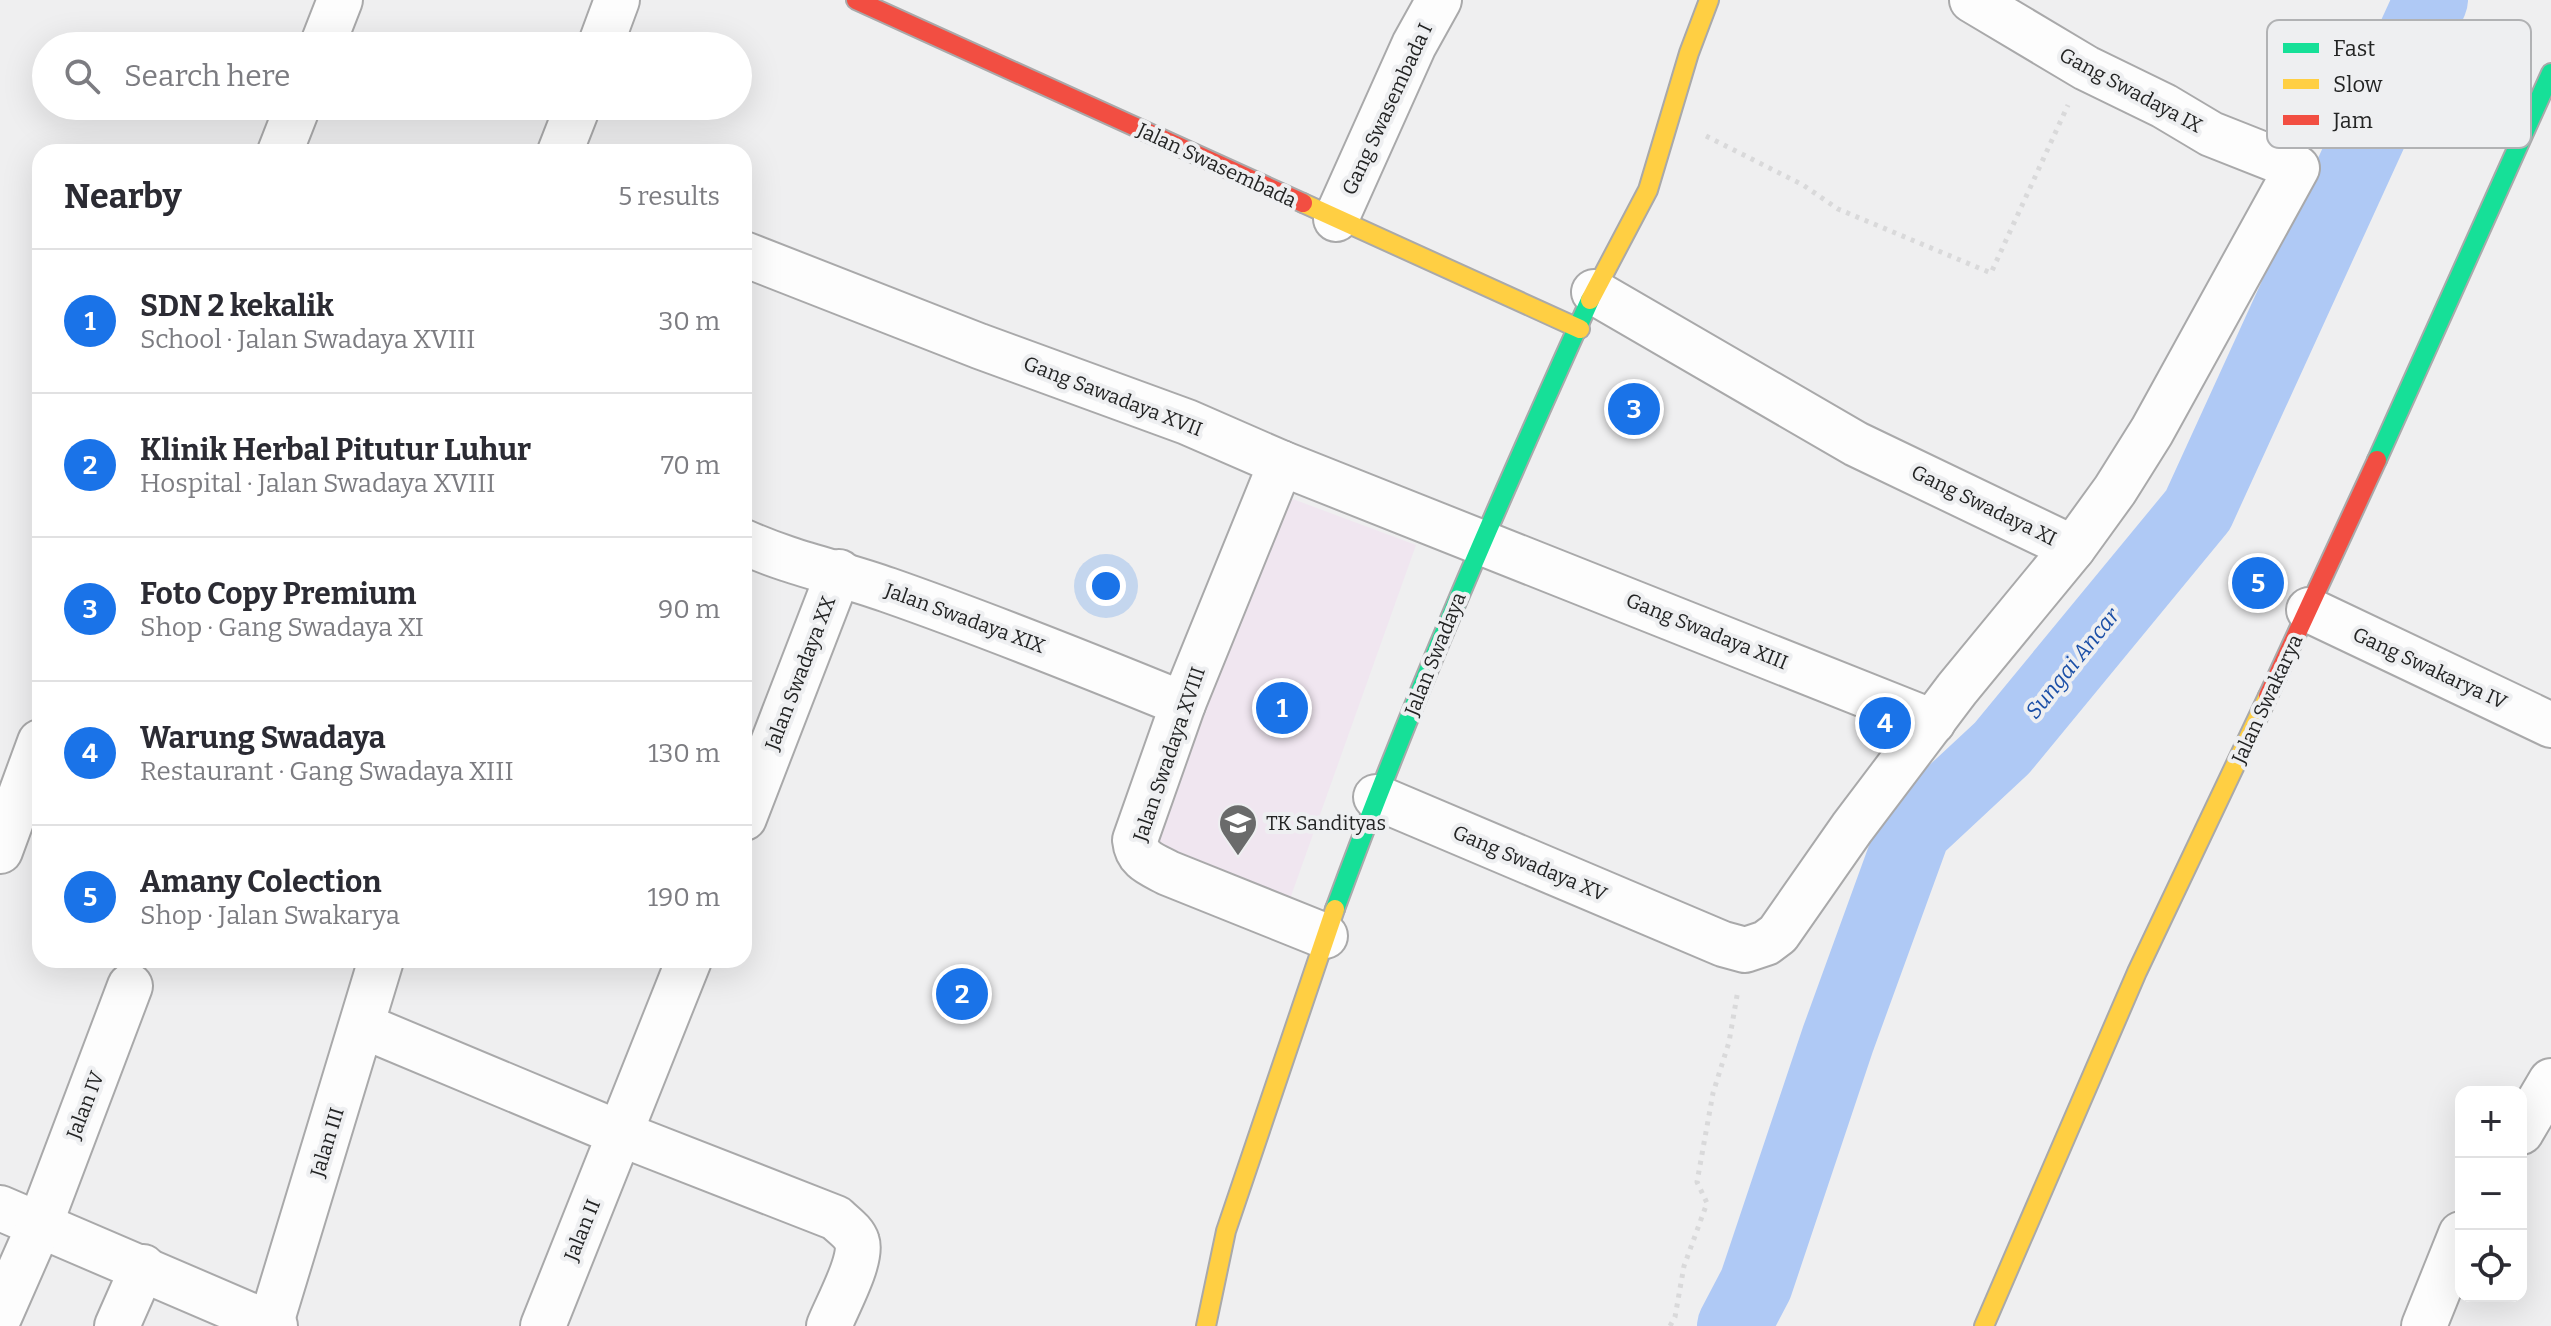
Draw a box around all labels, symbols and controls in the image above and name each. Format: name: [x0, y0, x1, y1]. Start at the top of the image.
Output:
street label: Gang Swasembada I: [1337, 19, 1437, 199]
legend: [2267, 20, 2531, 148]
search box: [32, 32, 752, 120]
text: Fast: [2333, 35, 2375, 62]
street label: Gang Swadaya IX: [2055, 42, 2207, 138]
icon: search: [60, 54, 104, 98]
text: Search here: [124, 58, 291, 94]
text: Slow: [2333, 71, 2383, 98]
text: Jam: [2332, 107, 2373, 134]
street label: Jalan Swasembada: [1133, 117, 1300, 212]
text: Nearby: [64, 176, 182, 217]
text: 5 results: [618, 181, 720, 212]
text: SDN 2 kekalik: [140, 288, 334, 324]
text: 1: [84, 306, 96, 337]
text: 30 m: [659, 306, 720, 337]
text: School · Jalan Swadaya XVIII: [140, 324, 475, 355]
street label: Gang Sawadaya XVII: [1020, 351, 1206, 441]
pin: 3: [1608, 379, 1660, 439]
text: Klinik Herbal Pitutur Luhur: [140, 432, 531, 468]
text: 2: [83, 450, 97, 481]
text: 70 m: [661, 450, 720, 481]
street label: Gang Swadaya XI: [1908, 459, 2060, 551]
text: Hospital · Jalan Swadaya XVIII: [140, 468, 495, 499]
pin: 5: [2232, 553, 2284, 613]
your location: [1086, 566, 1126, 606]
text: Foto Copy Premium: [140, 576, 416, 612]
street label: Jalan Swadaya XIX: [881, 578, 1048, 658]
street label: Gang Swadaya XIII: [1623, 588, 1791, 674]
street label: Jalan Swadaya: [1399, 589, 1471, 720]
street label: Jalan Swadaya XX: [759, 593, 840, 754]
text: 3: [83, 594, 97, 625]
text: 90 m: [658, 594, 720, 625]
water label: Sungai Ancar: [2020, 602, 2126, 724]
text: Shop · Gang Swadaya XI: [140, 612, 424, 643]
street label: Gang Swakarya IV: [2349, 622, 2511, 714]
street label: Jalan Swakarya: [2226, 630, 2307, 768]
street label: Jalan Swadaya XVIII: [1128, 664, 1210, 845]
pin: 1: [1256, 678, 1308, 738]
pin: 4: [1859, 693, 1911, 753]
text: Warung Swadaya: [140, 720, 386, 756]
text: 4: [82, 738, 98, 769]
text: 130 m: [648, 738, 720, 769]
text: Restaurant · Gang Swadaya XIII: [140, 756, 514, 787]
school or university icon: TK Sandityas: [1217, 802, 1259, 857]
place label: TK Sandityas: [1266, 811, 1386, 835]
street label: Gang Swadaya XV: [1449, 820, 1611, 906]
text: Amany Colection: [140, 864, 382, 900]
text: 5: [83, 882, 97, 913]
text: 190 m: [648, 882, 720, 913]
text: Shop · Jalan Swakarya: [140, 900, 400, 931]
pin: 2: [936, 964, 988, 1024]
street label: Jalan IV: [61, 1068, 109, 1143]
map controls: [2455, 1086, 2527, 1302]
button: +: [2455, 1086, 2527, 1158]
street label: Jalan III: [305, 1104, 349, 1181]
button: −: [2455, 1158, 2527, 1230]
street label: Jalan II: [558, 1196, 605, 1265]
button: locate: [2455, 1230, 2527, 1302]

